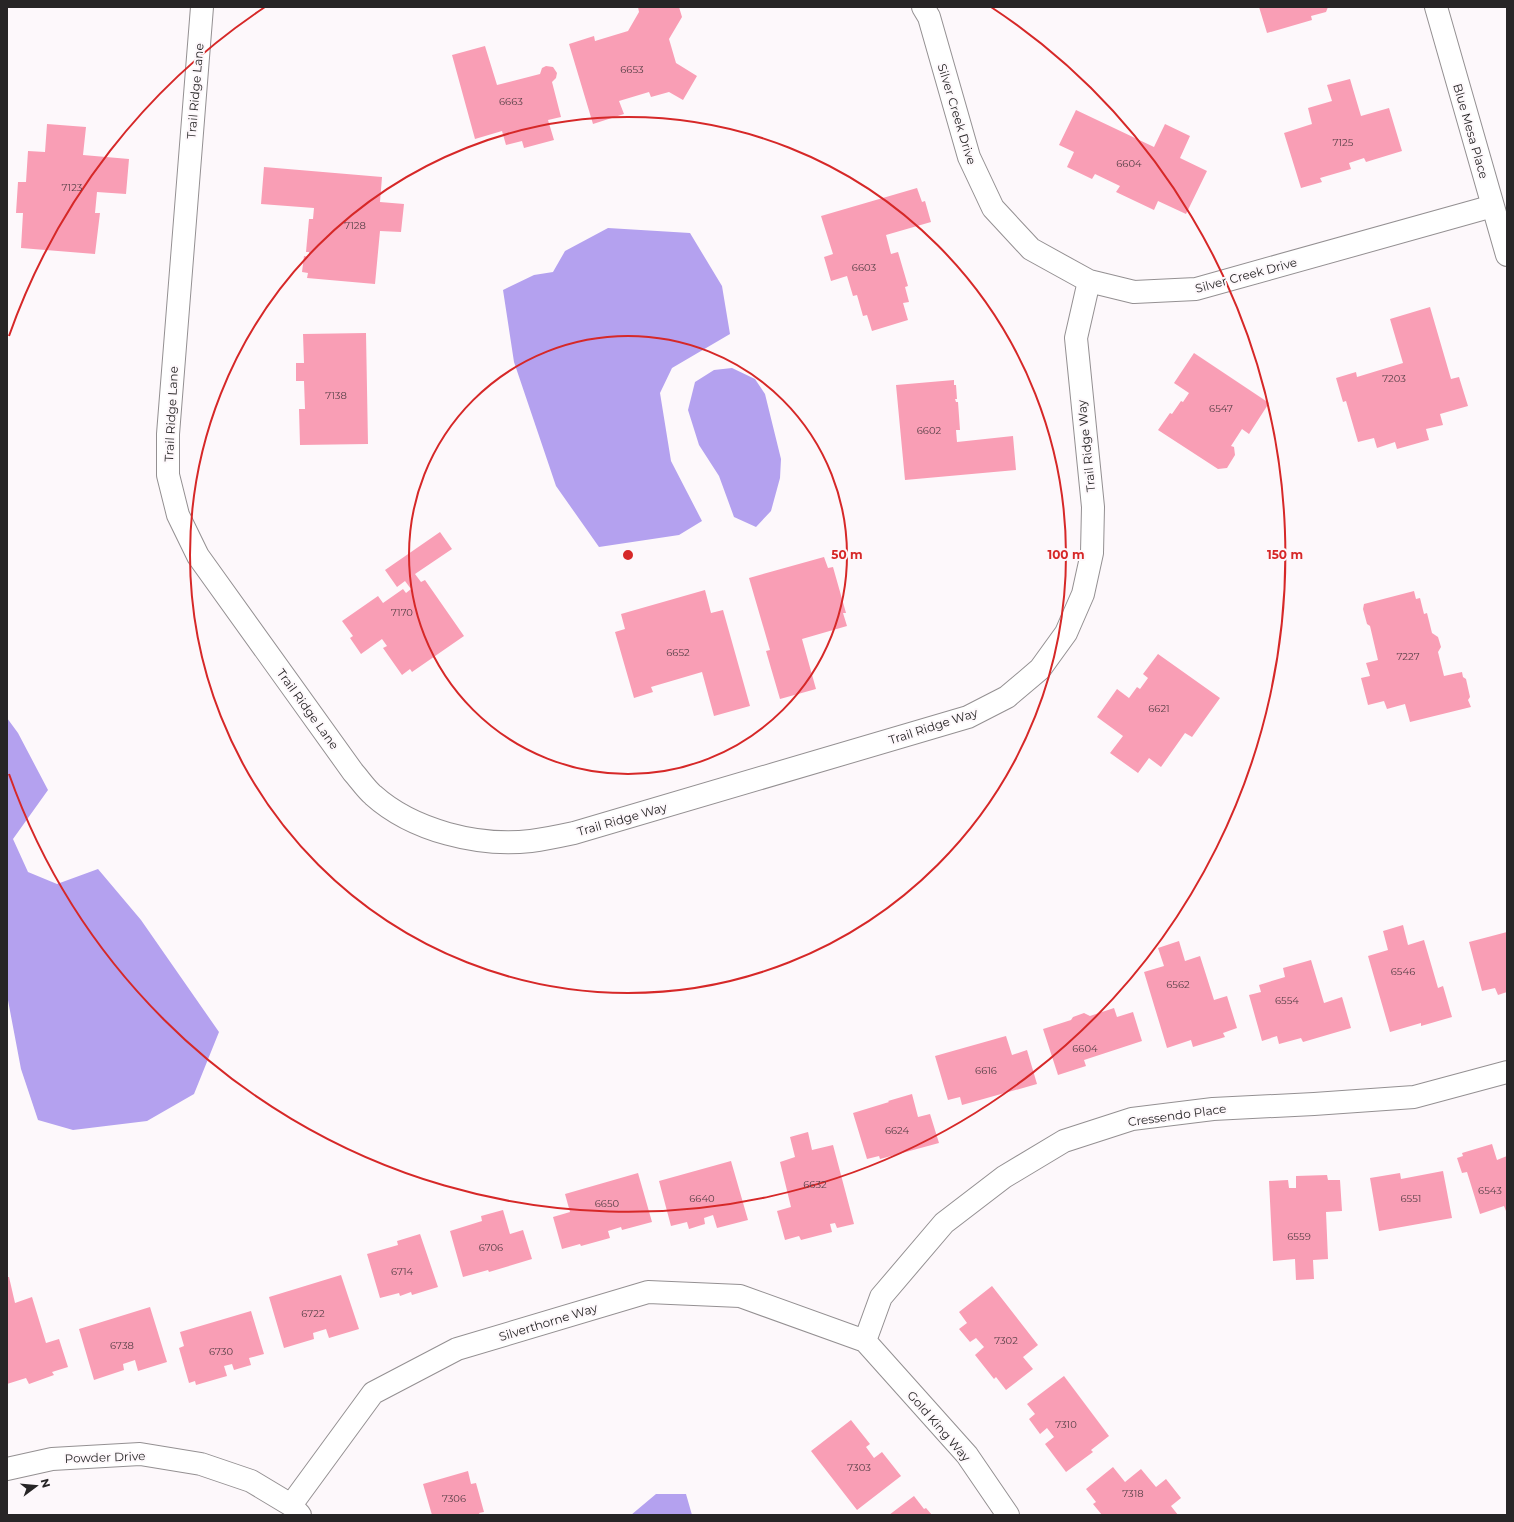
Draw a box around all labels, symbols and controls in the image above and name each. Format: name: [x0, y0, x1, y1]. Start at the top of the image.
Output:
street label: Trail Ridge Lane: [183, 43, 207, 139]
street label: Silver Creek Drive: [935, 62, 979, 166]
house number: 6653: [620, 63, 644, 76]
street label: Blue Mesa Place: [1450, 82, 1492, 180]
house number: 6663: [499, 95, 523, 108]
house number: 7125: [1333, 136, 1354, 149]
house number: 6604: [1116, 157, 1142, 170]
house number: 7123: [62, 181, 83, 194]
house number: 7128: [344, 219, 366, 232]
street label: Silver Creek Drive: [1193, 254, 1299, 296]
house number: 6603: [852, 261, 877, 274]
street label: Trail Ridge Lane: [161, 366, 181, 462]
house number: 7203: [1382, 372, 1406, 385]
house number: 7138: [325, 389, 347, 402]
street label: Trail Ridge Way: [1074, 399, 1098, 493]
house number: 6547: [1209, 402, 1233, 415]
house number: 6602: [917, 424, 942, 437]
text: 50 m: [831, 547, 863, 562]
text: 100 m: [1048, 547, 1084, 562]
text: 150 m: [1267, 547, 1303, 562]
centre of rings: [621, 548, 635, 562]
house number: 7170: [391, 606, 413, 619]
house number: 6652: [666, 646, 690, 659]
house number: 7227: [1396, 650, 1420, 663]
street label: Trail Ridge Lane: [274, 666, 342, 752]
house number: 6621: [1148, 702, 1170, 715]
street label: Trail Ridge Way: [887, 704, 980, 747]
street label: Trail Ridge Way: [576, 799, 669, 839]
house number: 6546: [1391, 965, 1415, 978]
house number: 6562: [1166, 978, 1190, 991]
house number: 6554: [1275, 994, 1299, 1007]
house number: 6604: [1072, 1042, 1098, 1055]
house number: 6616: [975, 1064, 997, 1077]
street label: Cressendo Place: [1127, 1101, 1227, 1129]
house number: 6624: [885, 1124, 910, 1137]
house number: 6632: [803, 1178, 827, 1191]
house number: 6543: [1478, 1184, 1502, 1197]
house number: 6640: [689, 1192, 715, 1205]
house number: 6551: [1401, 1192, 1421, 1205]
house number: 6650: [595, 1197, 620, 1210]
house number: 6559: [1287, 1230, 1311, 1243]
house number: 6706: [479, 1241, 503, 1254]
house number: 6714: [391, 1265, 413, 1278]
street label: Silverthorne Way: [497, 1300, 600, 1344]
house number: 6722: [301, 1307, 325, 1320]
house number: 7302: [994, 1334, 1018, 1347]
house number: 6738: [110, 1339, 134, 1352]
house number: 6730: [209, 1345, 233, 1358]
street label: Gold King Way: [904, 1388, 974, 1465]
house number: 7310: [1055, 1418, 1077, 1431]
street label: Powder Drive: [64, 1448, 146, 1466]
house number: 7303: [847, 1461, 871, 1474]
north arrow: [16, 1466, 56, 1506]
text: N: [38, 1477, 54, 1489]
house number: 7318: [1122, 1487, 1144, 1500]
house number: 7306: [442, 1492, 466, 1505]

